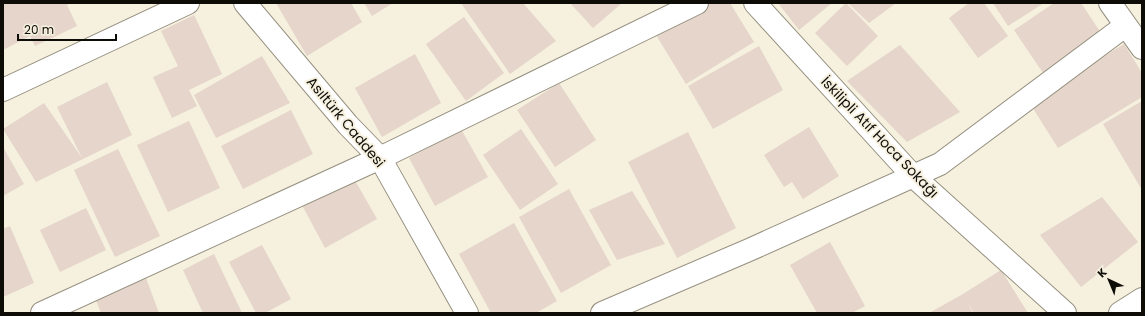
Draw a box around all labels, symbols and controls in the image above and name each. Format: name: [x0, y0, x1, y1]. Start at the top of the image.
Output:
scale bar: [18, 16, 116, 42]
text: 20 m: [24, 21, 54, 38]
street label: Asıltürk Caddesi: [302, 72, 390, 172]
street label: İskilipli Atıf Hoca Sokağı: [817, 72, 943, 202]
north arrow: [1089, 260, 1129, 300]
text: K: [1094, 264, 1111, 281]

